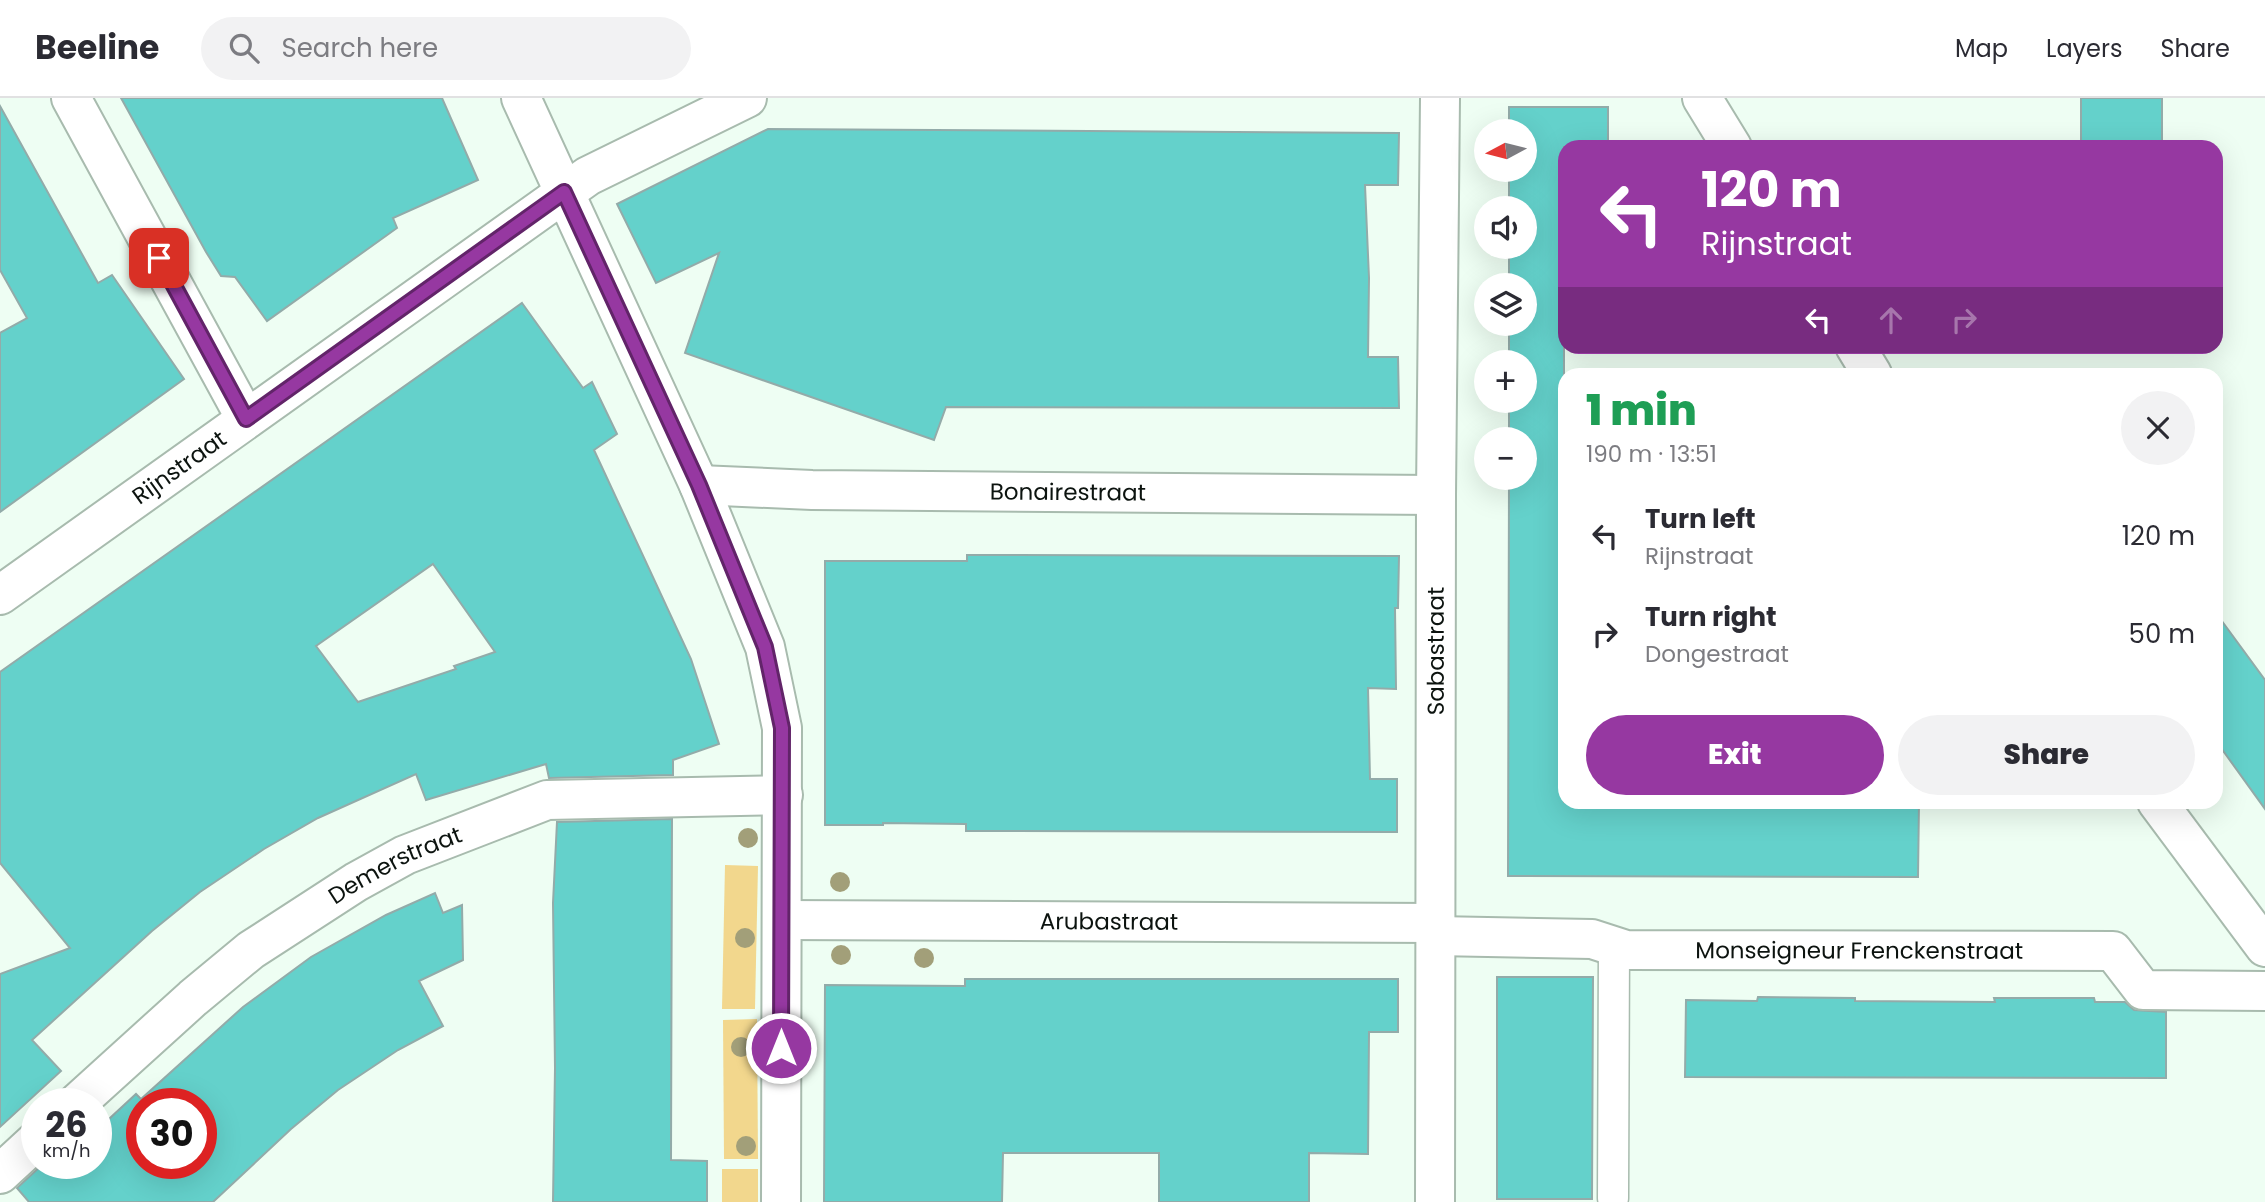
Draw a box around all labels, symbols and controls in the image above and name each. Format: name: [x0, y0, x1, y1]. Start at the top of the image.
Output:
search box: [201, 17, 691, 80]
text: Beeline: [35, 24, 159, 71]
icon: search: [225, 29, 263, 67]
text: Search here: [281, 30, 438, 66]
text: Map: [1955, 32, 2008, 65]
text: Layers: [2046, 32, 2122, 65]
text: Share: [2160, 32, 2230, 65]
north arrow: [1474, 119, 1536, 182]
map controls: [1474, 119, 1537, 490]
text: 120 m: [1701, 156, 1842, 224]
icon: left: [1586, 168, 1677, 259]
button: sound: [1474, 196, 1537, 259]
text: Rijnstraat: [1701, 221, 1852, 266]
pin: [129, 228, 189, 288]
icon: arrive: [140, 239, 178, 277]
button: layers: [1474, 273, 1537, 336]
icon: left: [1799, 301, 1837, 339]
icon: ahead: [1872, 301, 1910, 339]
icon: right: [1945, 301, 1983, 339]
button: +: [1474, 350, 1537, 413]
text: 1 min: [1586, 381, 1697, 440]
button: close: [2121, 391, 2195, 465]
street label: Rijnstraat: [126, 423, 233, 512]
button: −: [1474, 427, 1537, 490]
text: 190 m · 13:51: [1586, 438, 1717, 470]
street label: Bonairestraat: [990, 475, 1146, 509]
text: Turn left: [1645, 501, 1756, 537]
icon: left: [1586, 517, 1624, 555]
text: 120 m: [2122, 518, 2195, 554]
text: Rijnstraat: [1645, 540, 1754, 572]
street label: Sabastraat: [1420, 587, 1452, 715]
text: Turn right: [1645, 599, 1777, 635]
icon: right: [1586, 615, 1624, 653]
text: 50 m: [2129, 616, 2195, 652]
text: Dongestraat: [1645, 638, 1789, 670]
button: Exit: [1586, 715, 1884, 795]
button: Share: [1898, 715, 2195, 795]
street label: Demerstraat: [322, 819, 466, 912]
street label: Arubastraat: [1040, 905, 1178, 938]
street label: Monseigneur Frenckenstraat: [1695, 934, 2023, 967]
position arrow: [744, 1011, 818, 1085]
speed limit sign: 30: [126, 1088, 217, 1179]
text: 26: [45, 1100, 88, 1149]
text: km/h: [43, 1138, 90, 1163]

